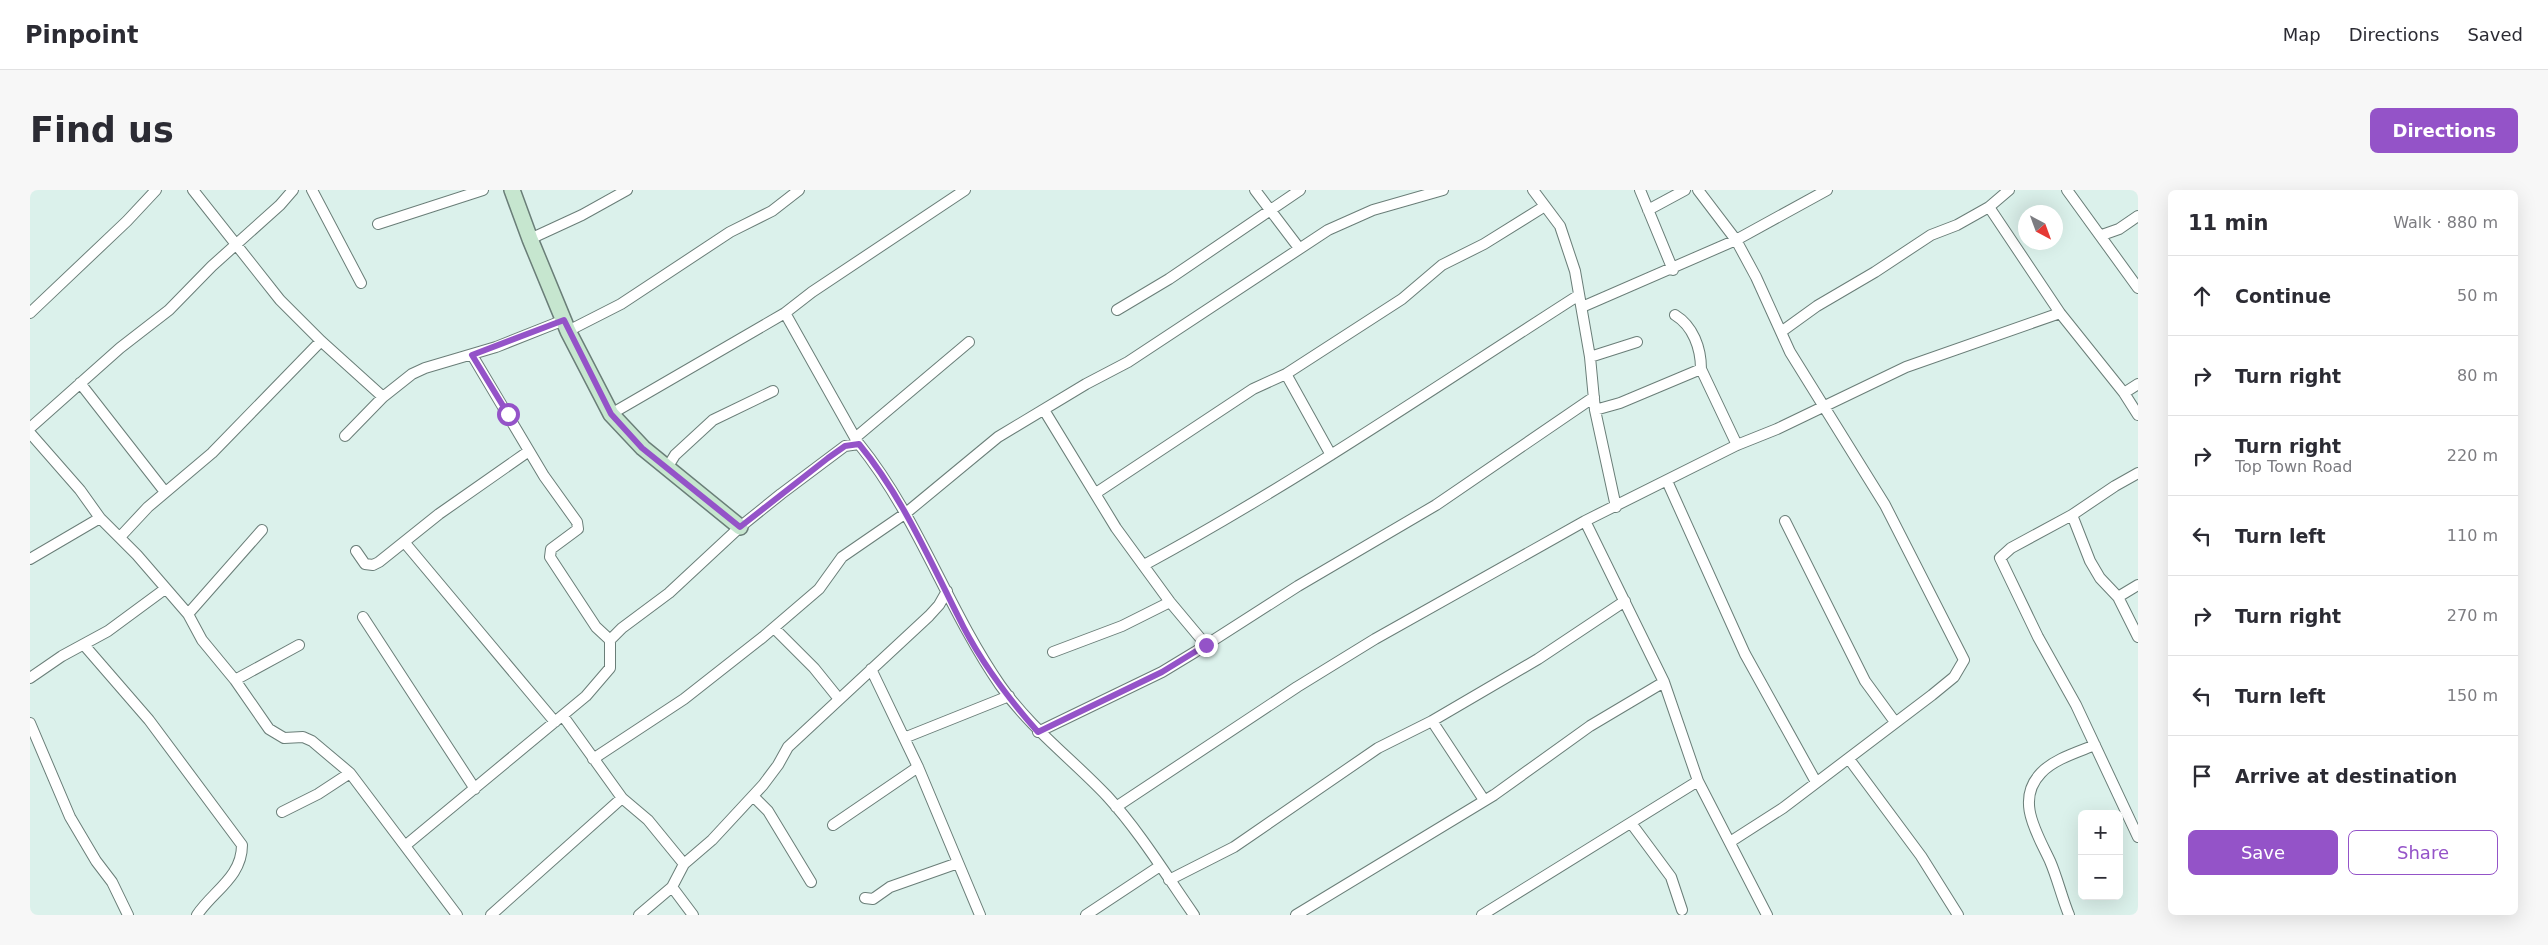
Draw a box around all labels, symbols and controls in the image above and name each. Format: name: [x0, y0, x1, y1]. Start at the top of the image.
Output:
text: Pinpoint: [25, 21, 138, 49]
text: Map: [2283, 24, 2321, 45]
text: Directions: [2349, 24, 2439, 45]
text: Saved: [2467, 24, 2523, 45]
button: Directions: [2370, 108, 2518, 153]
text: Find us: [30, 110, 174, 150]
north arrow: [2018, 205, 2063, 250]
text: 11 min: [2188, 211, 2269, 235]
text: Walk · 880 m: [2393, 213, 2498, 232]
icon: ahead: [2188, 282, 2216, 310]
text: Continue: [2235, 285, 2331, 307]
text: 50 m: [2457, 286, 2498, 305]
icon: right: [2188, 362, 2216, 390]
text: Turn right: [2235, 365, 2341, 387]
text: 80 m: [2457, 366, 2498, 385]
route start: [497, 403, 520, 426]
text: Turn right: [2235, 435, 2341, 457]
icon: right: [2188, 442, 2216, 470]
text: 220 m: [2447, 446, 2498, 465]
text: Top Town Road: [2235, 457, 2352, 476]
icon: left: [2188, 522, 2216, 550]
text: Turn left: [2235, 525, 2326, 547]
text: 110 m: [2447, 526, 2498, 545]
icon: right: [2188, 602, 2216, 630]
text: Turn right: [2235, 605, 2341, 627]
text: 270 m: [2447, 606, 2498, 625]
route end: [1195, 634, 1218, 657]
icon: left: [2188, 682, 2216, 710]
text: Turn left: [2235, 685, 2326, 707]
text: 150 m: [2447, 686, 2498, 705]
icon: arrive: [2188, 762, 2216, 790]
text: Arrive at destination: [2235, 765, 2457, 787]
map controls: [2078, 810, 2123, 900]
button: +: [2078, 810, 2123, 855]
button: Save: [2188, 830, 2338, 875]
button: Share: [2348, 830, 2498, 875]
button: −: [2078, 855, 2123, 900]

